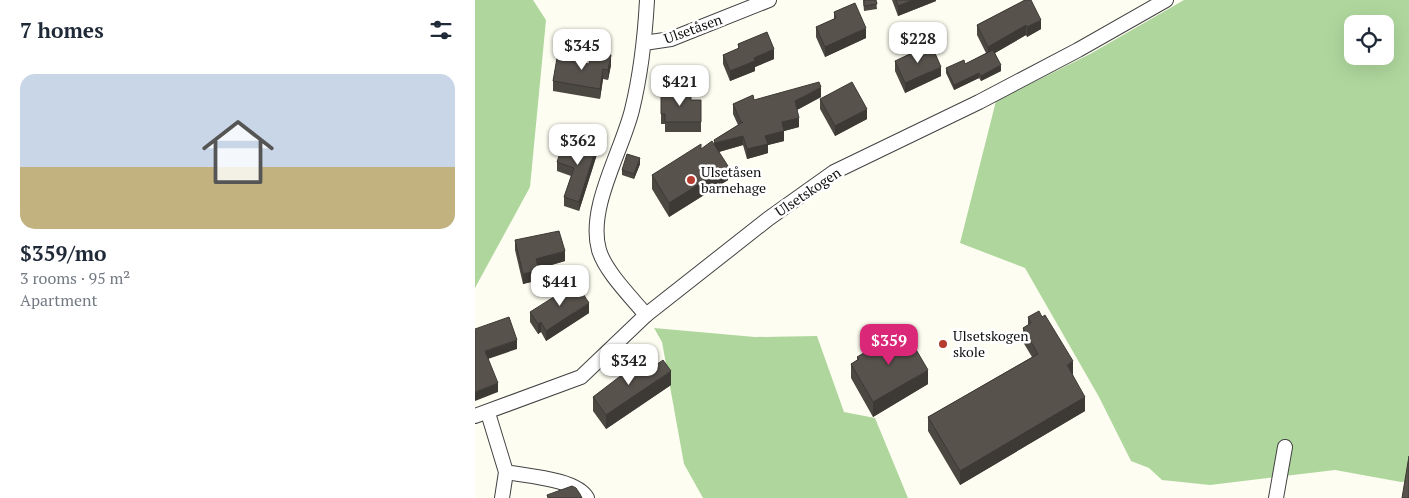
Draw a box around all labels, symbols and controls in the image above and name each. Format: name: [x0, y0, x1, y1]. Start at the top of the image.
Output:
street label: Ulsetåsen: [661, 9, 725, 48]
map controls: [1344, 15, 1394, 65]
button: locate: [1344, 15, 1394, 65]
text: 7 homes: [20, 16, 104, 44]
icon: filters: [427, 16, 455, 44]
pin: $228: [888, 22, 948, 64]
text: $228: [900, 27, 936, 49]
pin: $345: [552, 28, 612, 71]
text: $345: [564, 34, 600, 56]
pin: $421: [650, 64, 710, 107]
text: $421: [662, 70, 698, 92]
icon: home: [193, 107, 283, 197]
pin: $362: [548, 124, 608, 166]
text: $362: [560, 129, 596, 151]
place label: Ulsetåsen barnehage: [701, 162, 766, 197]
street label: Ulsetskogen: [771, 162, 845, 221]
marker: Ulsetåsen barnehage: [685, 174, 697, 186]
text: $359/mo: [20, 239, 107, 267]
pin: $441: [530, 264, 590, 307]
text: 3 rooms · 95 m²: [20, 267, 130, 289]
text: $441: [542, 270, 578, 292]
text: Apartment: [20, 289, 97, 311]
pin: $359: [859, 324, 919, 366]
place label: Ulsetskogen skole: [953, 326, 1029, 361]
text: $359: [871, 329, 907, 351]
marker: Ulsetskogen skole: [937, 338, 949, 350]
pin: $342: [599, 344, 659, 386]
text: $342: [611, 349, 647, 371]

